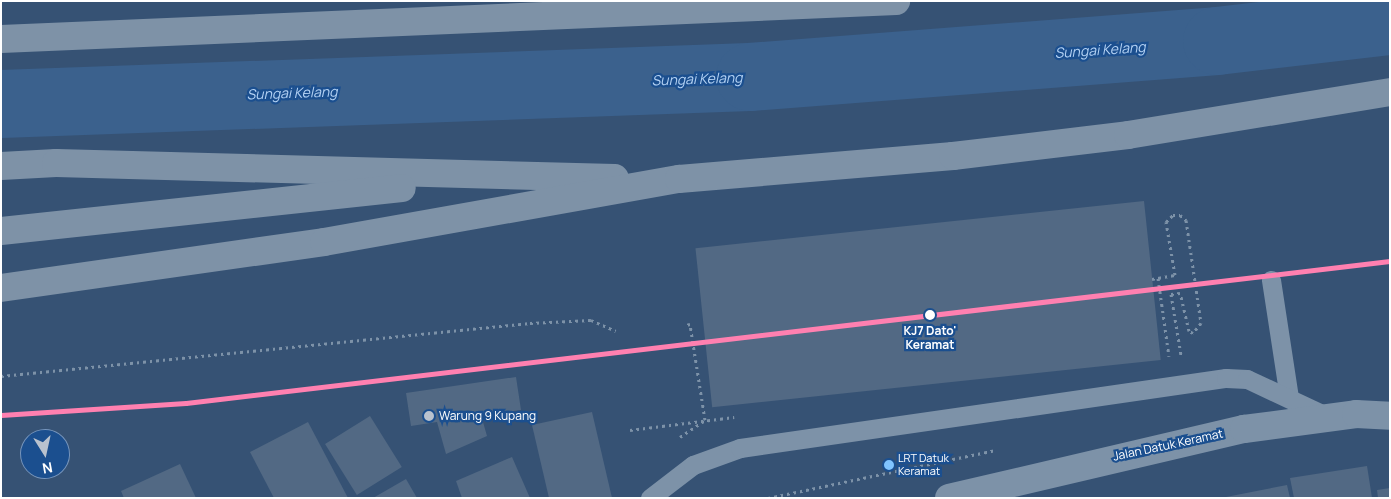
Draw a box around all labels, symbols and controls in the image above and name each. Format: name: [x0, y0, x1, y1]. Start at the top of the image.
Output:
water label: Sungai Kelang: [1054, 38, 1146, 62]
water label: Sungai Kelang: [651, 69, 743, 89]
water label: Sungai Kelang: [246, 83, 338, 103]
marker: KJ7 Dato' Keramat: [923, 308, 937, 322]
place label: KJ7 Dato' Keramat: [904, 324, 956, 352]
place label: Warung 9 Kupang: [439, 409, 536, 423]
marker: Warung 9 Kupang: [423, 410, 435, 422]
street label: Jalan Datuk Keramat: [1112, 426, 1224, 464]
north arrow: [20, 429, 70, 479]
place label: LRT Datuk Keramat: [898, 452, 949, 478]
text: N: [41, 458, 54, 479]
marker: LRT Datuk Keramat: [884, 460, 894, 470]

